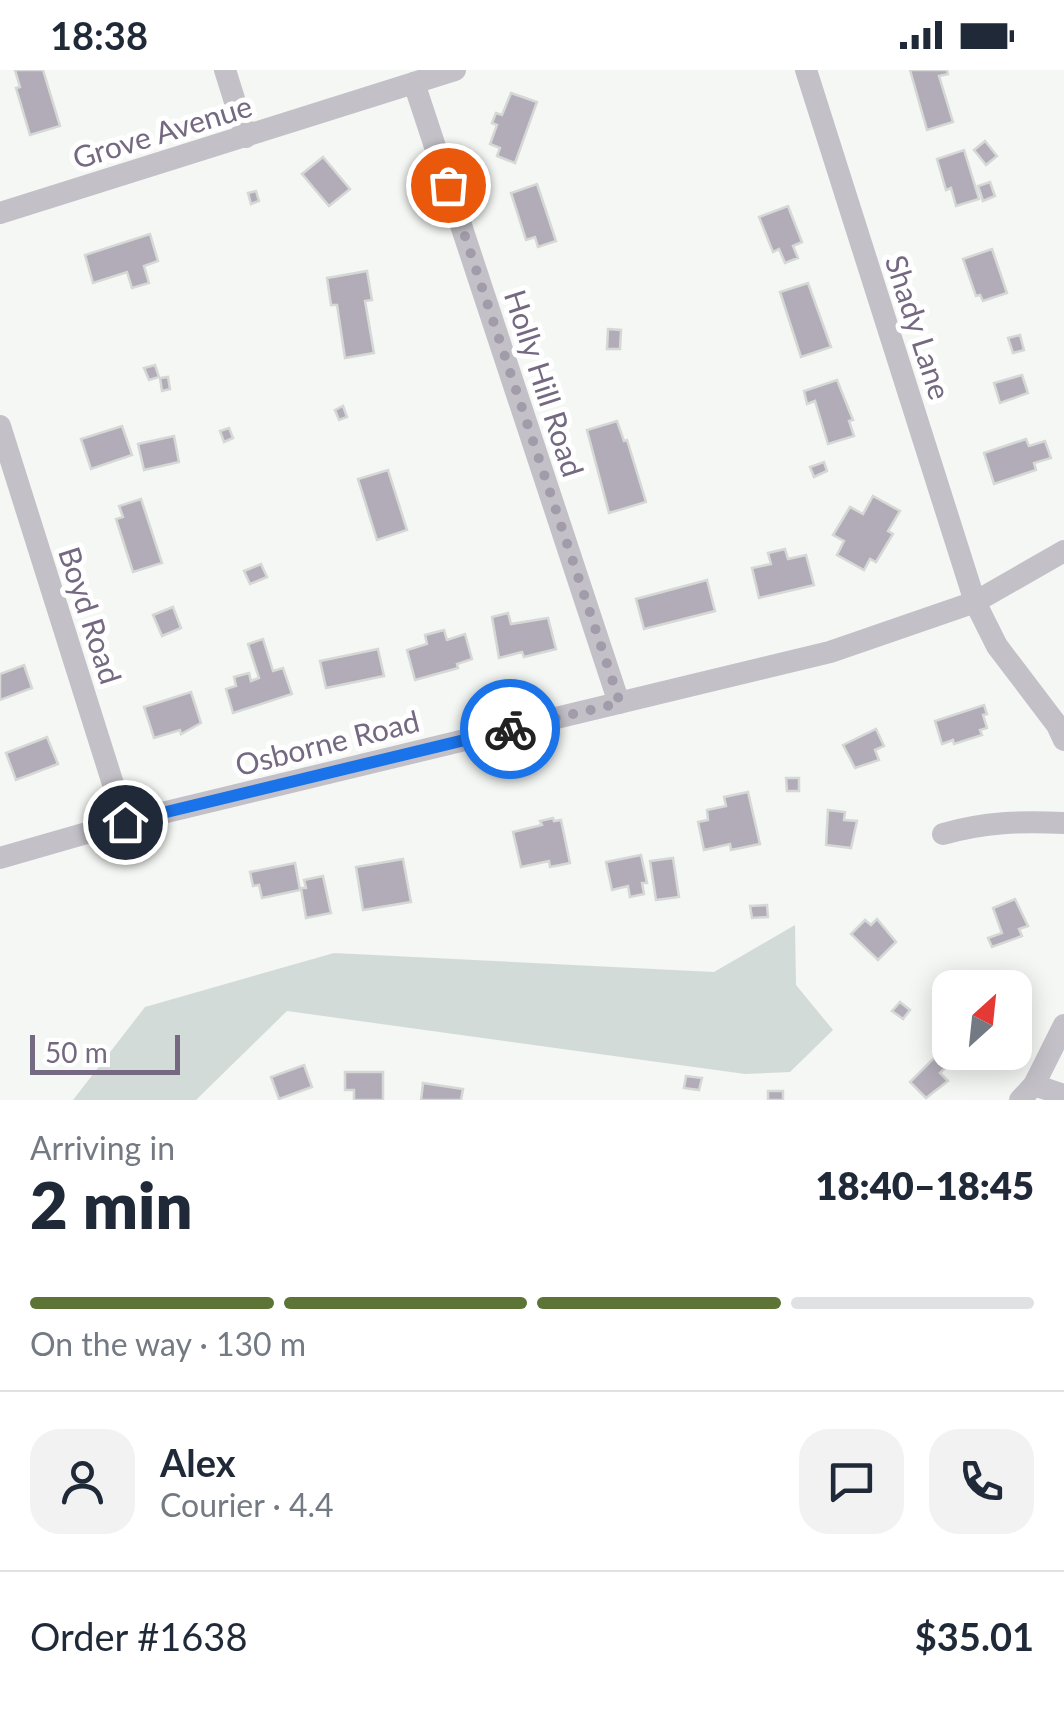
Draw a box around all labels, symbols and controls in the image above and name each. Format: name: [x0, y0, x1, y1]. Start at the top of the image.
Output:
text: 18:38: [50, 12, 148, 58]
street label: Grove Avenue: [68, 87, 256, 175]
pin: [406, 143, 491, 228]
icon: bag: [421, 158, 476, 213]
street label: Shady Lane: [879, 250, 959, 404]
street label: Holly Hill Road: [498, 285, 592, 481]
street label: Boyd Road: [52, 542, 130, 688]
courier: [460, 679, 560, 779]
street label: Osborne Road: [231, 702, 423, 782]
icon: bike: [483, 702, 538, 757]
pin: [83, 780, 168, 865]
icon: home: [98, 795, 153, 850]
north arrow: [932, 970, 1032, 1070]
map controls: [932, 970, 1032, 1070]
scale bar: [30, 1030, 180, 1074]
text: 50 m: [45, 1035, 108, 1069]
text: Arriving in: [30, 1128, 175, 1167]
text: 18:40–18:45: [815, 1162, 1034, 1208]
text: 2 min: [30, 1165, 192, 1243]
text: On the way · 130 m: [30, 1324, 306, 1363]
button: person: [30, 1429, 135, 1534]
button: chat: [799, 1429, 904, 1534]
button: phone: [929, 1429, 1034, 1534]
text: Alex: [160, 1439, 236, 1485]
text: Courier · 4.4: [160, 1485, 334, 1524]
text: Order #1638: [30, 1613, 247, 1659]
text: $35.01: [915, 1613, 1034, 1659]

